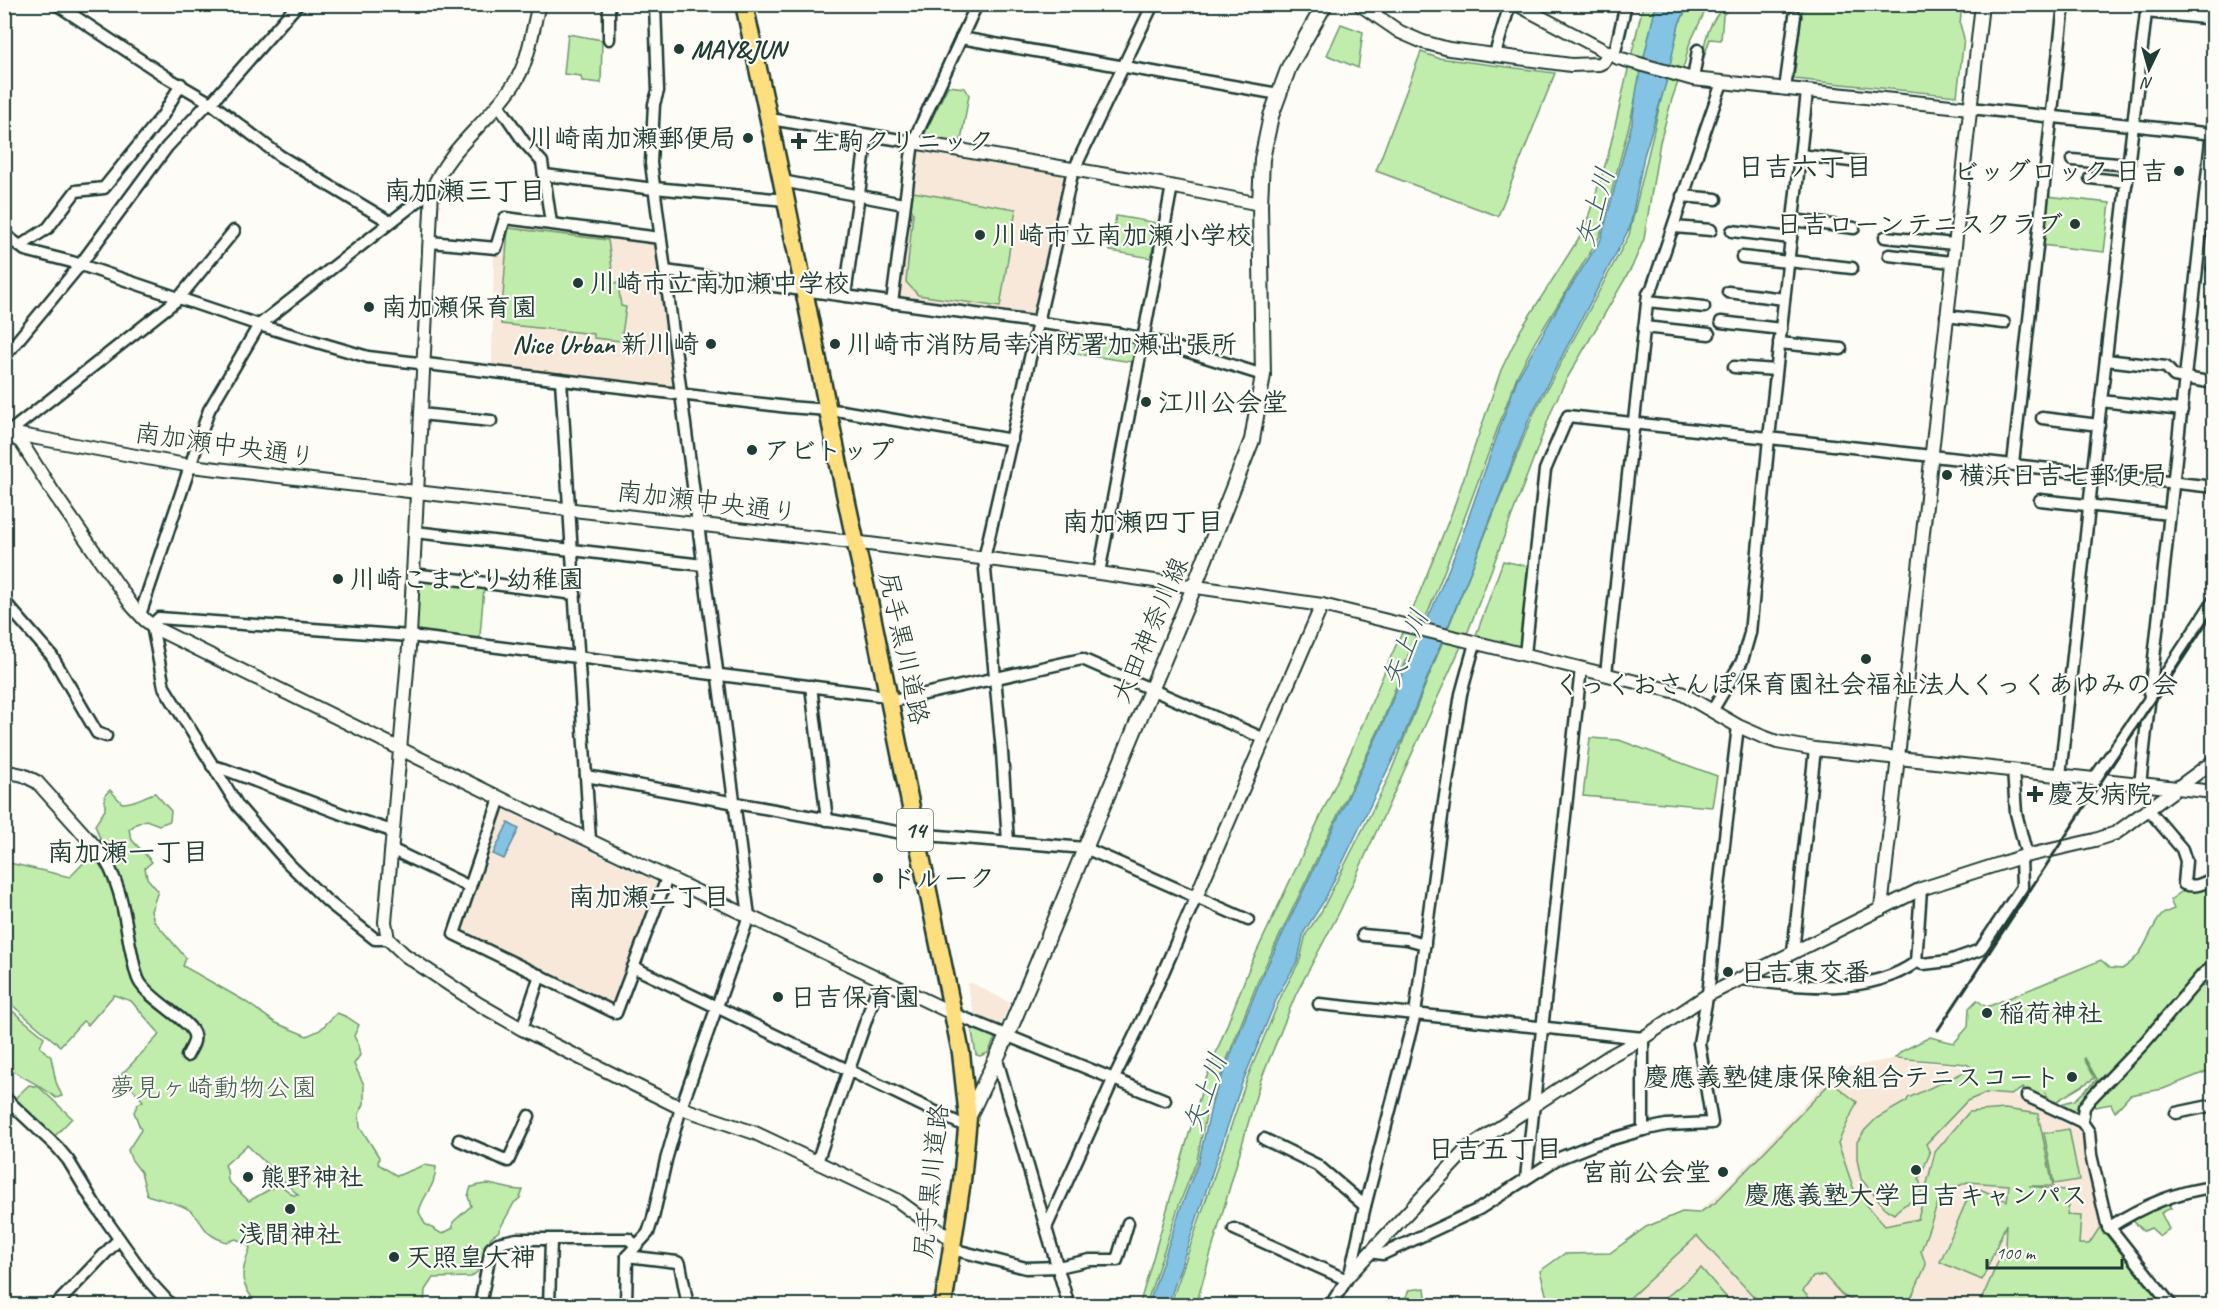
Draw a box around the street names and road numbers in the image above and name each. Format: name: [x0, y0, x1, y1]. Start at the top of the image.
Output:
street label: 南加瀬中央通り: [133, 416, 317, 474]
street label: 南加瀬中央通り: [615, 475, 799, 529]
street label: 大田神奈川線: [1104, 552, 1196, 708]
street label: 尻手黒川道路: [872, 568, 936, 728]
road number: 14: [897, 809, 933, 851]
street label: 尻手黒川道路: [906, 1102, 956, 1260]

